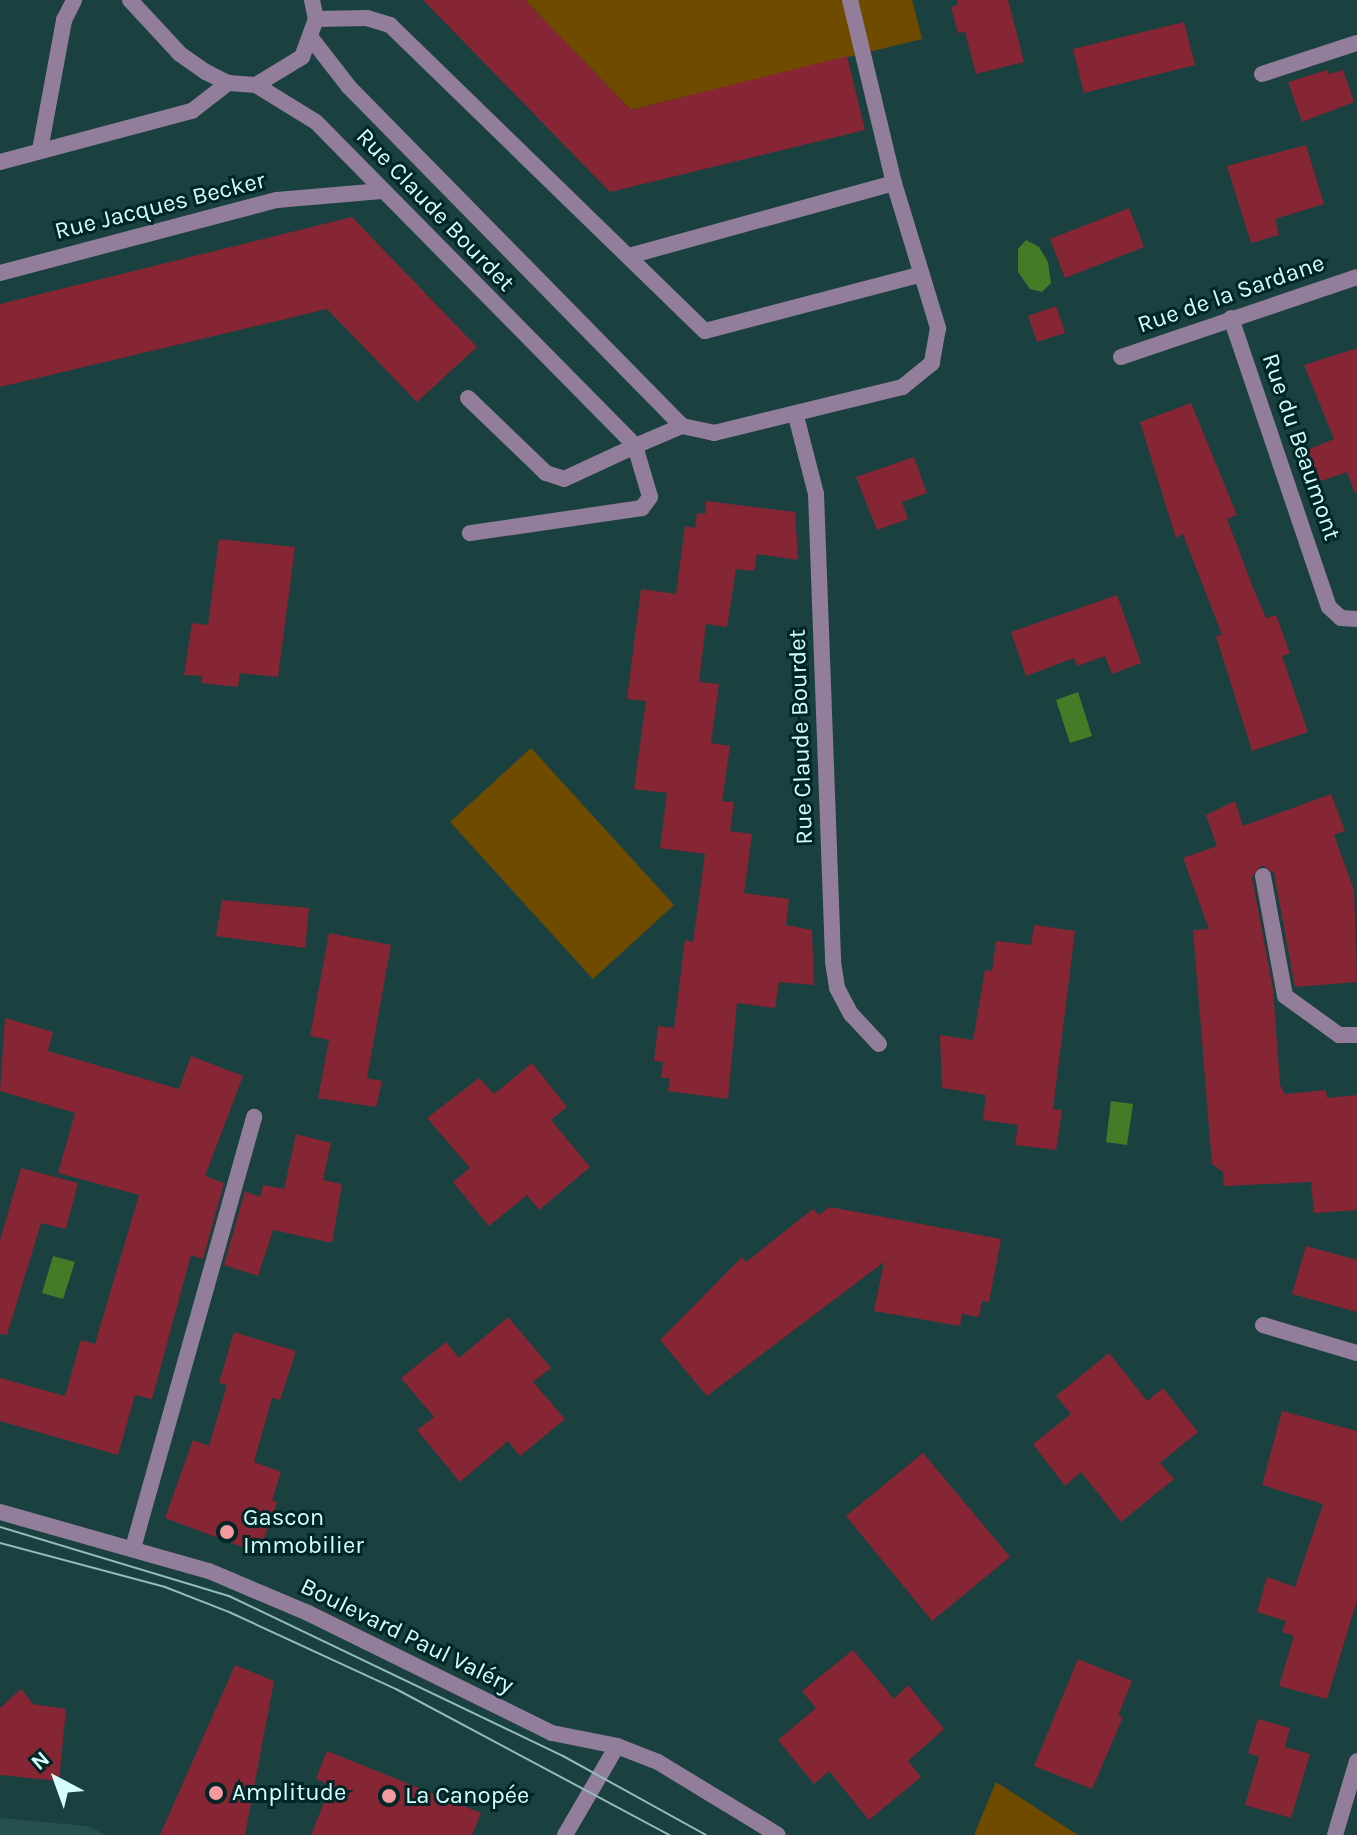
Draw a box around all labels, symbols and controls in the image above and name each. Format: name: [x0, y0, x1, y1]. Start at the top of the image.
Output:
street label: Rue Claude Bourdet: [350, 122, 520, 298]
street label: Rue Jacques Becker: [52, 166, 268, 246]
street label: Rue de la Sardane: [1134, 249, 1328, 339]
street label: Rue du Beaumont: [1256, 350, 1346, 544]
street label: Rue Claude Bourdet: [783, 629, 819, 845]
place label: Gascon Immobilier: [243, 1504, 364, 1560]
marker: Gascon Immobilier: [218, 1523, 236, 1541]
street label: Boulevard Paul Valéry: [296, 1572, 518, 1700]
north arrow: [16, 1739, 96, 1819]
text: N: [26, 1746, 55, 1776]
place label: Amplitude: [232, 1779, 346, 1807]
place label: La Canopée: [405, 1782, 529, 1810]
marker: Amplitude: [207, 1784, 225, 1802]
marker: La Canopée: [380, 1787, 398, 1805]

